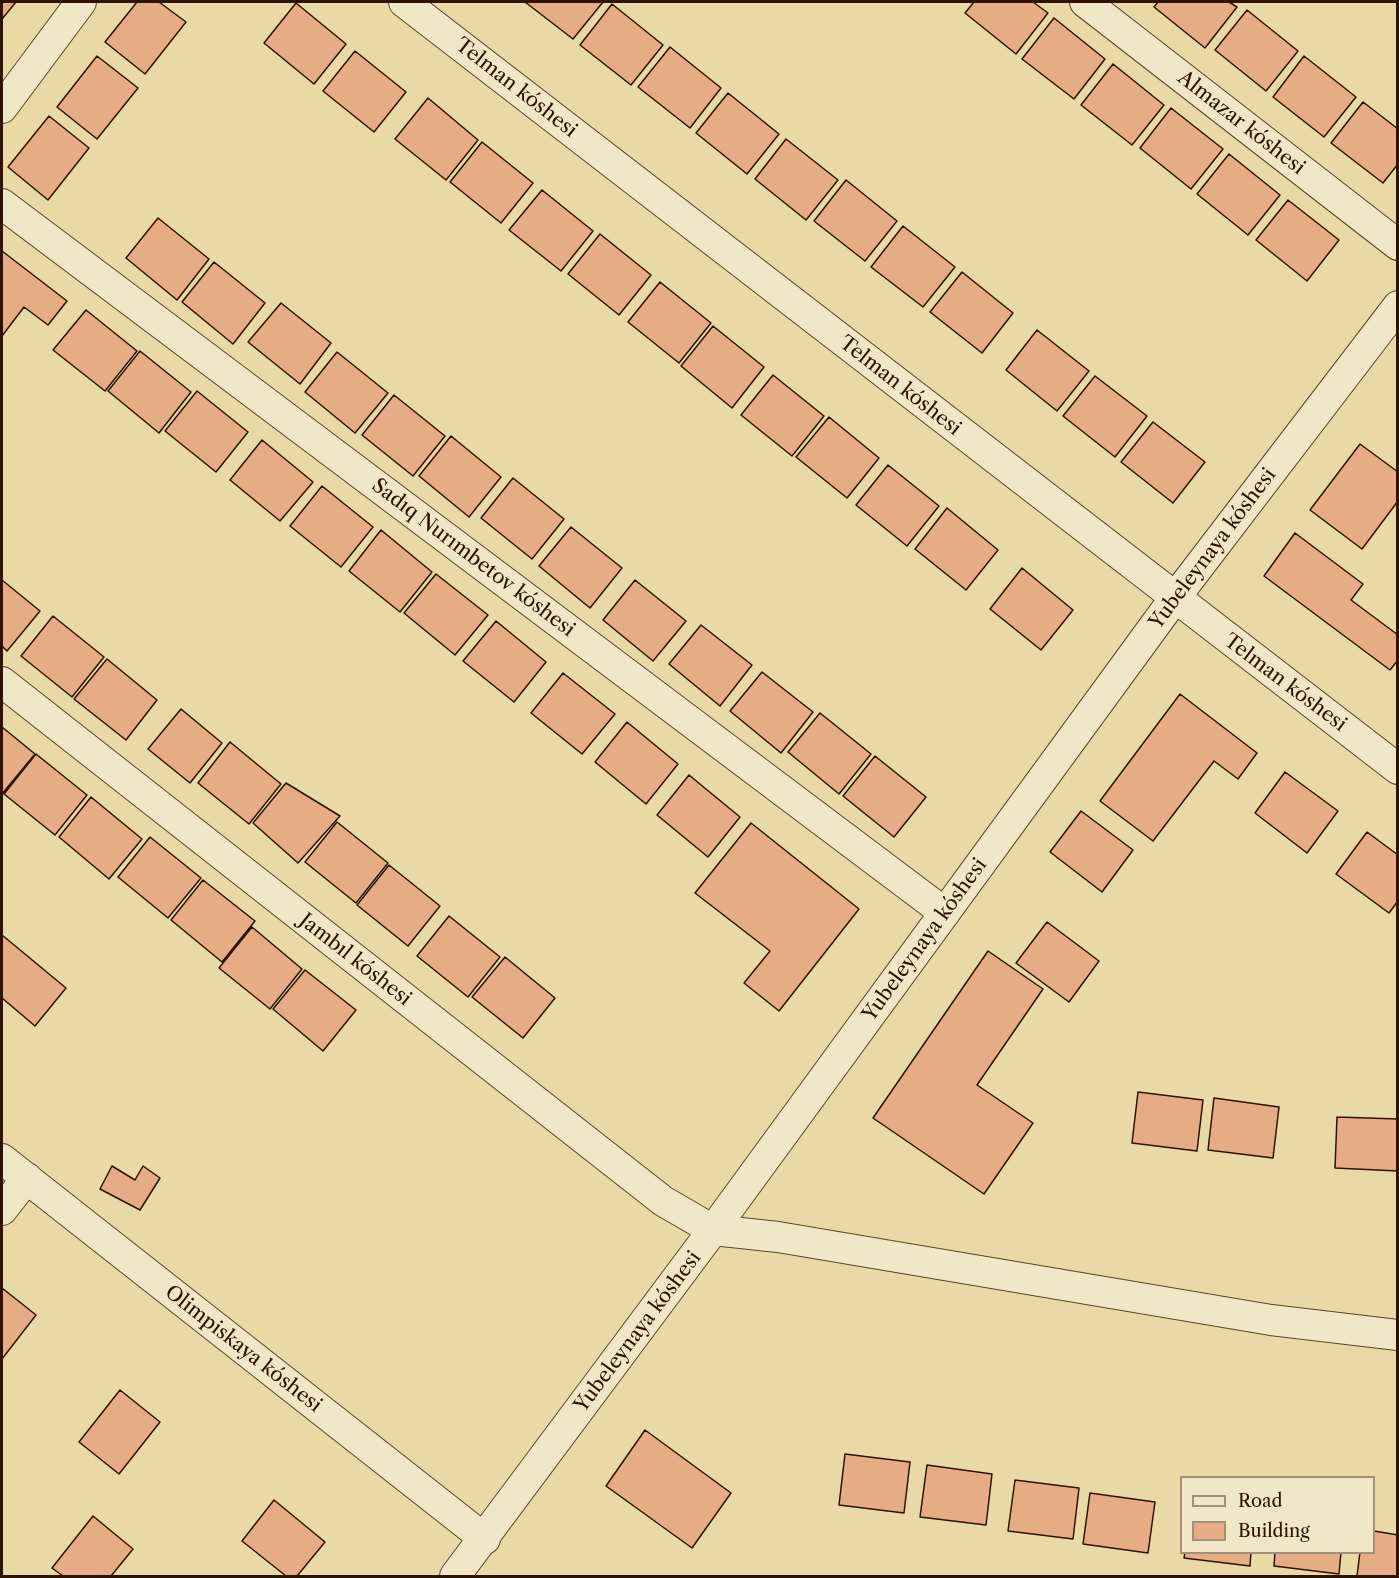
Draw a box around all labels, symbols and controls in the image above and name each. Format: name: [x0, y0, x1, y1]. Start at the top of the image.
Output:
street label: Telman kóshesi: [450, 33, 582, 143]
street label: Almazar kóshesi: [1173, 66, 1309, 180]
street label: Telman kóshesi: [834, 331, 966, 441]
street label: Yubeleynaya kóshesi: [1145, 464, 1281, 634]
street label: Sadıq Nurımbetov kóshesi: [367, 474, 579, 642]
street label: Telman kóshesi: [1219, 629, 1351, 737]
street label: Yubeleynaya kóshesi: [858, 854, 992, 1026]
street label: Jambıl kóshesi: [294, 909, 416, 1011]
street label: Yubeleynaya kóshesi: [570, 1247, 706, 1417]
street label: Olimpiskaya kóshesi: [160, 1280, 326, 1418]
legend: [1180, 1476, 1375, 1554]
text: Road: [1238, 1490, 1283, 1512]
text: Building: [1238, 1520, 1310, 1542]

